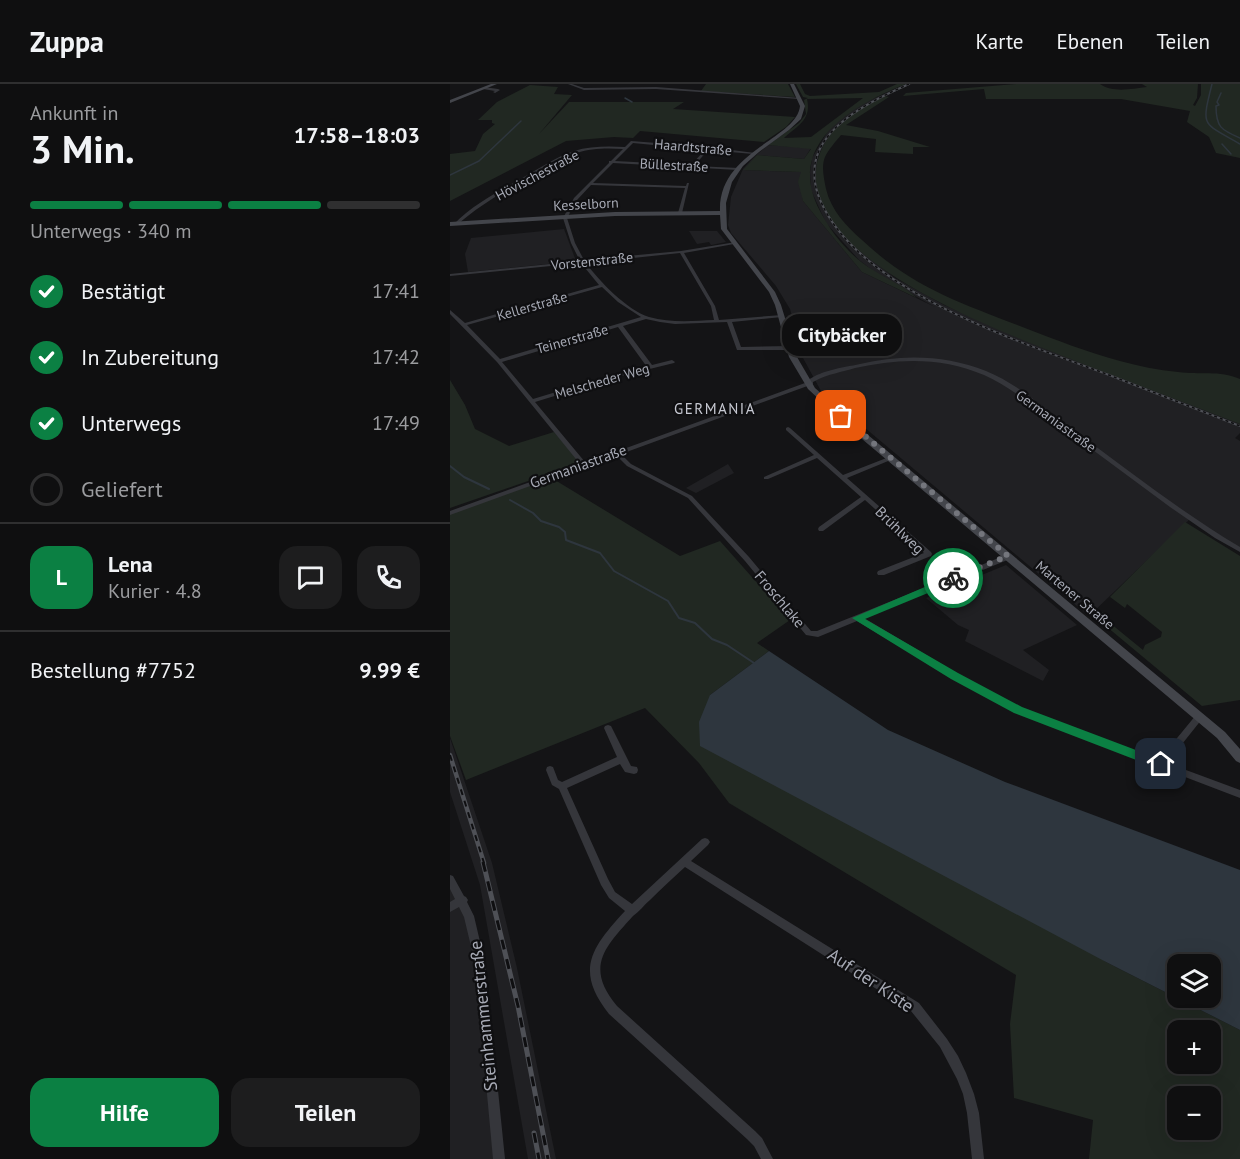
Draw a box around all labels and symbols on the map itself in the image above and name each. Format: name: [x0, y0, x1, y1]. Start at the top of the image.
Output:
street label: Haardtstraße: [653, 135, 733, 159]
street label: Hövischestraße: [492, 145, 582, 205]
street label: Büllestraße: [639, 154, 709, 176]
street label: Kesselborn: [553, 193, 619, 215]
street label: Vorstenstraße: [549, 248, 634, 274]
street label: Kellerstraße: [495, 287, 569, 325]
callout: Citybäcker: [781, 314, 901, 356]
street label: Teinerstraße: [534, 320, 610, 358]
street label: Melscheder Weg: [553, 359, 651, 403]
street label: Germaniastraße: [1012, 386, 1100, 456]
pin: [815, 390, 866, 441]
district label: GERMANIA: [674, 399, 756, 418]
street label: Germaniastraße: [527, 440, 629, 492]
street label: Brühlweg: [871, 502, 929, 558]
courier: [923, 548, 983, 608]
street label: Martener Straße: [1032, 557, 1118, 633]
street label: Froschlake: [751, 567, 809, 631]
pin: [1135, 738, 1186, 789]
street label: Steinhammerstraße: [464, 940, 502, 1092]
street label: Auf der Kiste: [824, 943, 918, 1017]

